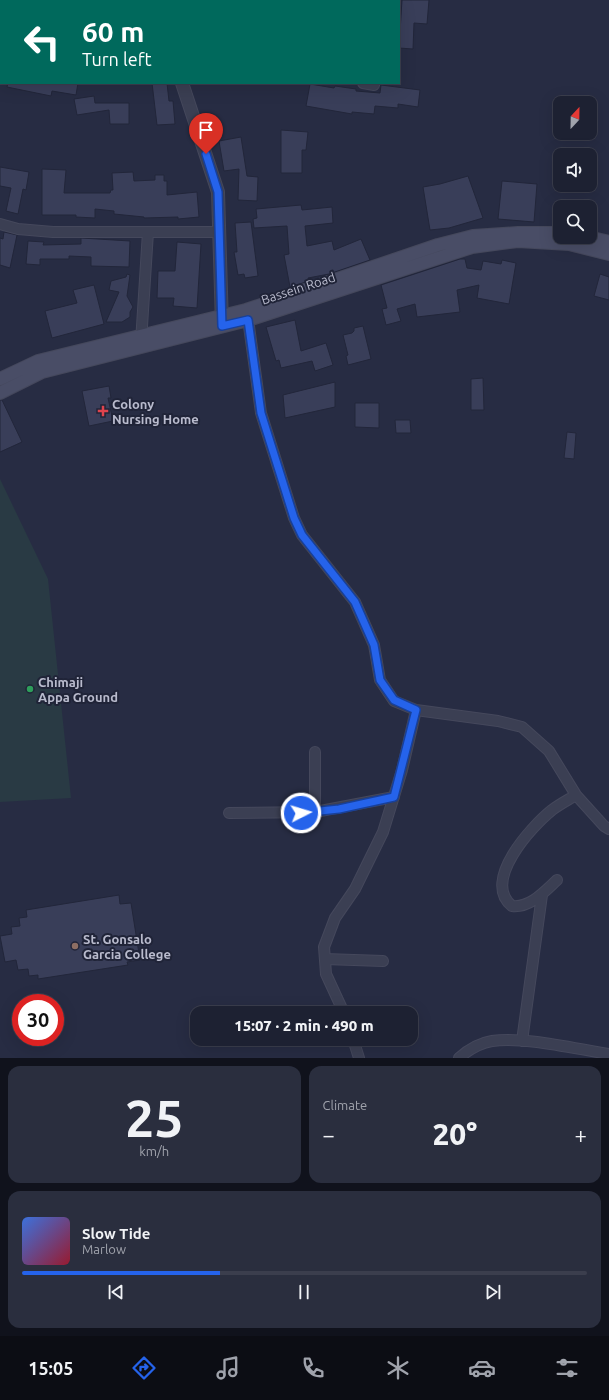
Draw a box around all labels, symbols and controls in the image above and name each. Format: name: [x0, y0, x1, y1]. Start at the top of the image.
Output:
icon: left: [16, 16, 68, 68]
text: 60 m: [82, 16, 144, 47]
text: Turn left: [82, 49, 152, 69]
north arrow: [553, 96, 597, 140]
map controls: [553, 96, 597, 244]
pin: [189, 113, 223, 154]
icon: arrive: [195, 119, 217, 141]
button: sound: [553, 148, 597, 192]
button: search: [553, 200, 597, 244]
street label: Bassein Road: [259, 269, 337, 307]
place label: Colony Nursing Home: [112, 397, 199, 426]
marker: Colony Nursing Home: [97, 405, 109, 417]
place label: Chimaji Appa Ground: [38, 675, 118, 704]
marker: Chimaji Appa Ground: [25, 684, 35, 694]
position arrow: [280, 792, 322, 834]
place label: St. Gonsalo Garcia College: [83, 932, 171, 961]
marker: St. Gonsalo Garcia College: [70, 941, 80, 951]
speed limit sign: 30: [12, 994, 64, 1046]
text: 15:07 · 2 min · 490 m: [234, 1017, 374, 1034]
text: 25: [125, 1089, 184, 1147]
text: Climate: [323, 1098, 367, 1112]
text: 20°: [432, 1117, 477, 1151]
text: −: [323, 1122, 335, 1147]
text: +: [575, 1122, 587, 1147]
text: km/h: [139, 1144, 169, 1158]
text: Slow Tide: [82, 1225, 150, 1242]
text: Marlow: [82, 1242, 126, 1256]
icon: previous: [105, 1281, 127, 1303]
icon: pause: [293, 1281, 315, 1303]
icon: next: [482, 1281, 504, 1303]
icon: directions: [130, 1354, 158, 1382]
icon: music: [214, 1354, 242, 1382]
icon: phone: [299, 1354, 327, 1382]
icon: climate: [384, 1354, 412, 1382]
icon: car: [468, 1354, 496, 1382]
icon: filters: [553, 1354, 581, 1382]
text: 15:05: [28, 1358, 73, 1378]

